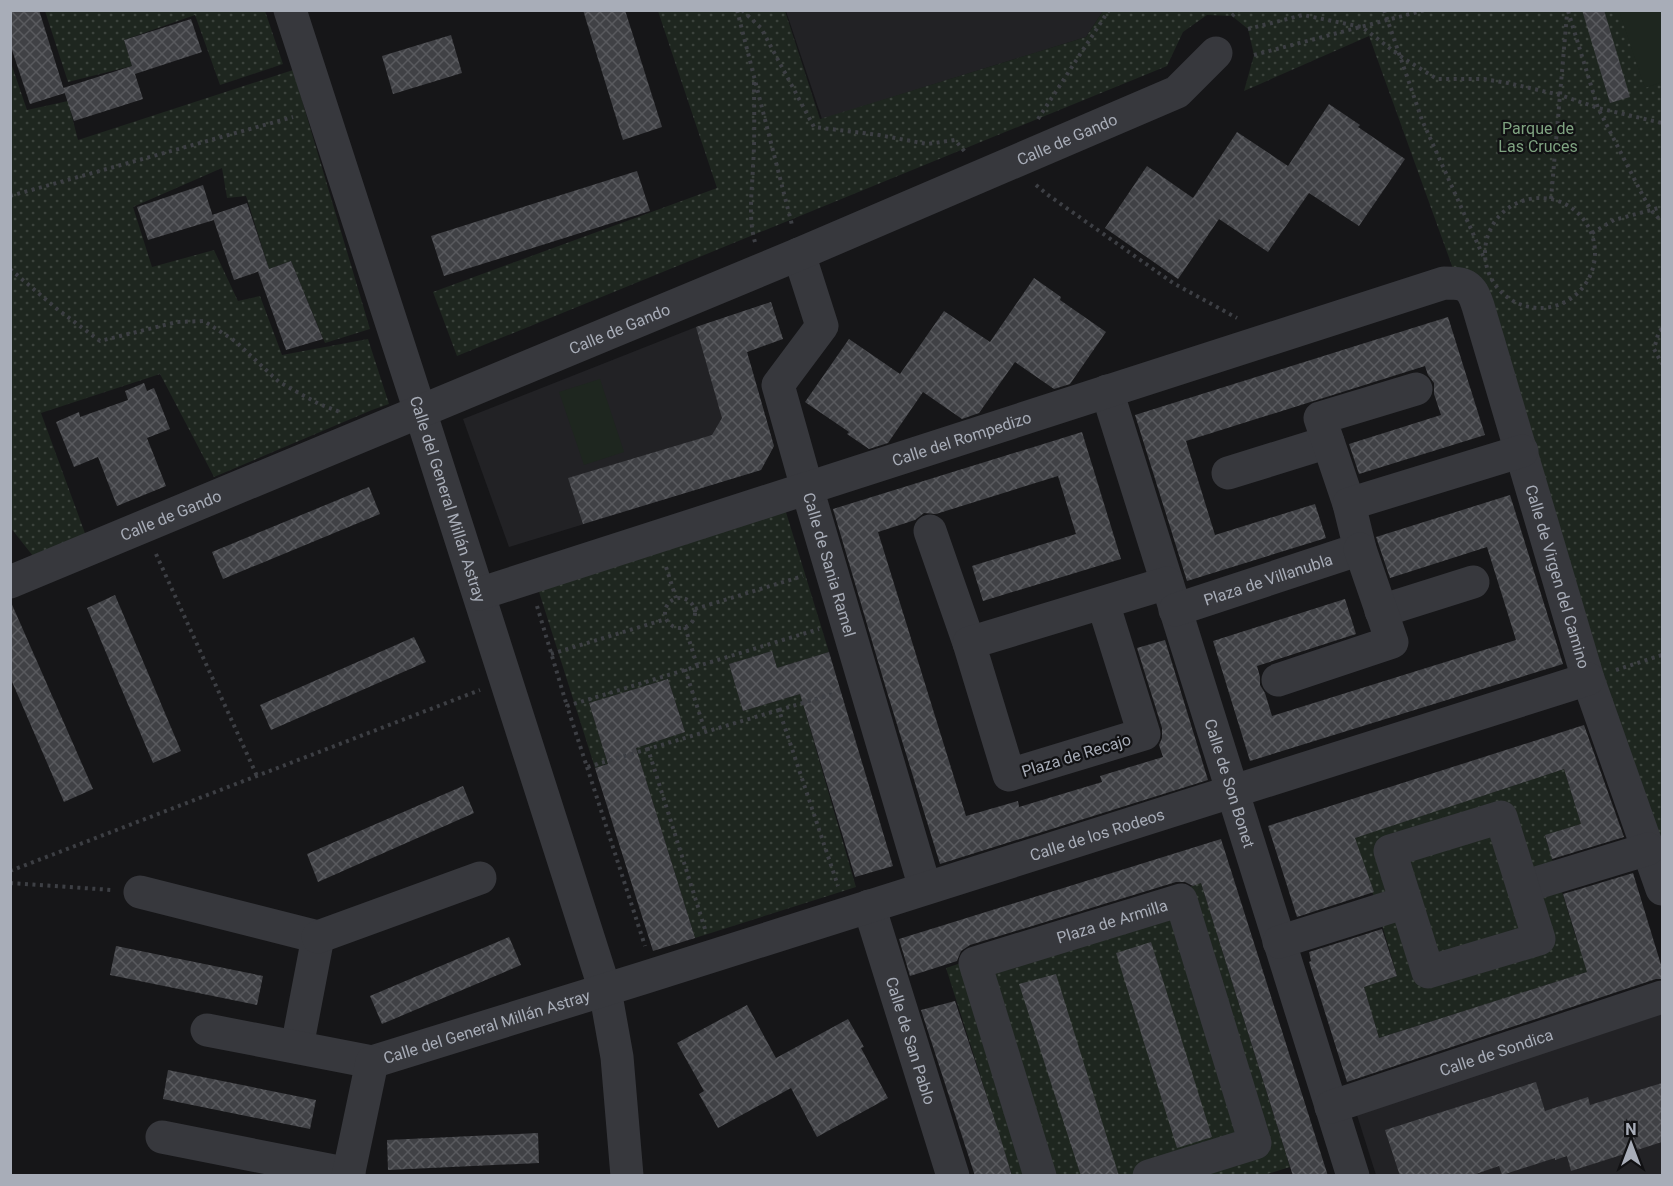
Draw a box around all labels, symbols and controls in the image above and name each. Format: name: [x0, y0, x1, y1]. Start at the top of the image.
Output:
street label: Calle de Gando: [1014, 110, 1120, 170]
park label: Parque de Las Cruces: [1498, 119, 1578, 156]
street label: Calle de Gando: [566, 300, 673, 359]
street label: Calle del General Millán Astray: [406, 394, 490, 605]
street label: Calle del Rompedizo: [890, 408, 1034, 470]
street label: Calle de Virgen del Camino: [1521, 482, 1593, 671]
street label: Calle de Gando: [118, 486, 224, 545]
street label: Calle de Sania Ramel: [799, 490, 859, 639]
street label: Plaza de Villanubla: [1201, 550, 1335, 610]
street label: Calle de Son Bonet: [1200, 717, 1259, 850]
street label: Plaza de Recajo: [1019, 730, 1133, 781]
street label: Calle de los Rodeos: [1028, 805, 1167, 865]
street label: Plaza de Armilla: [1054, 896, 1170, 947]
street label: Calle de San Pablo: [882, 975, 939, 1107]
street label: Calle del General Millán Astray: [381, 986, 593, 1068]
street label: Calle de Sondica: [1437, 1025, 1555, 1080]
north arrow: [1601, 1114, 1661, 1174]
text: N: [1625, 1120, 1637, 1139]

